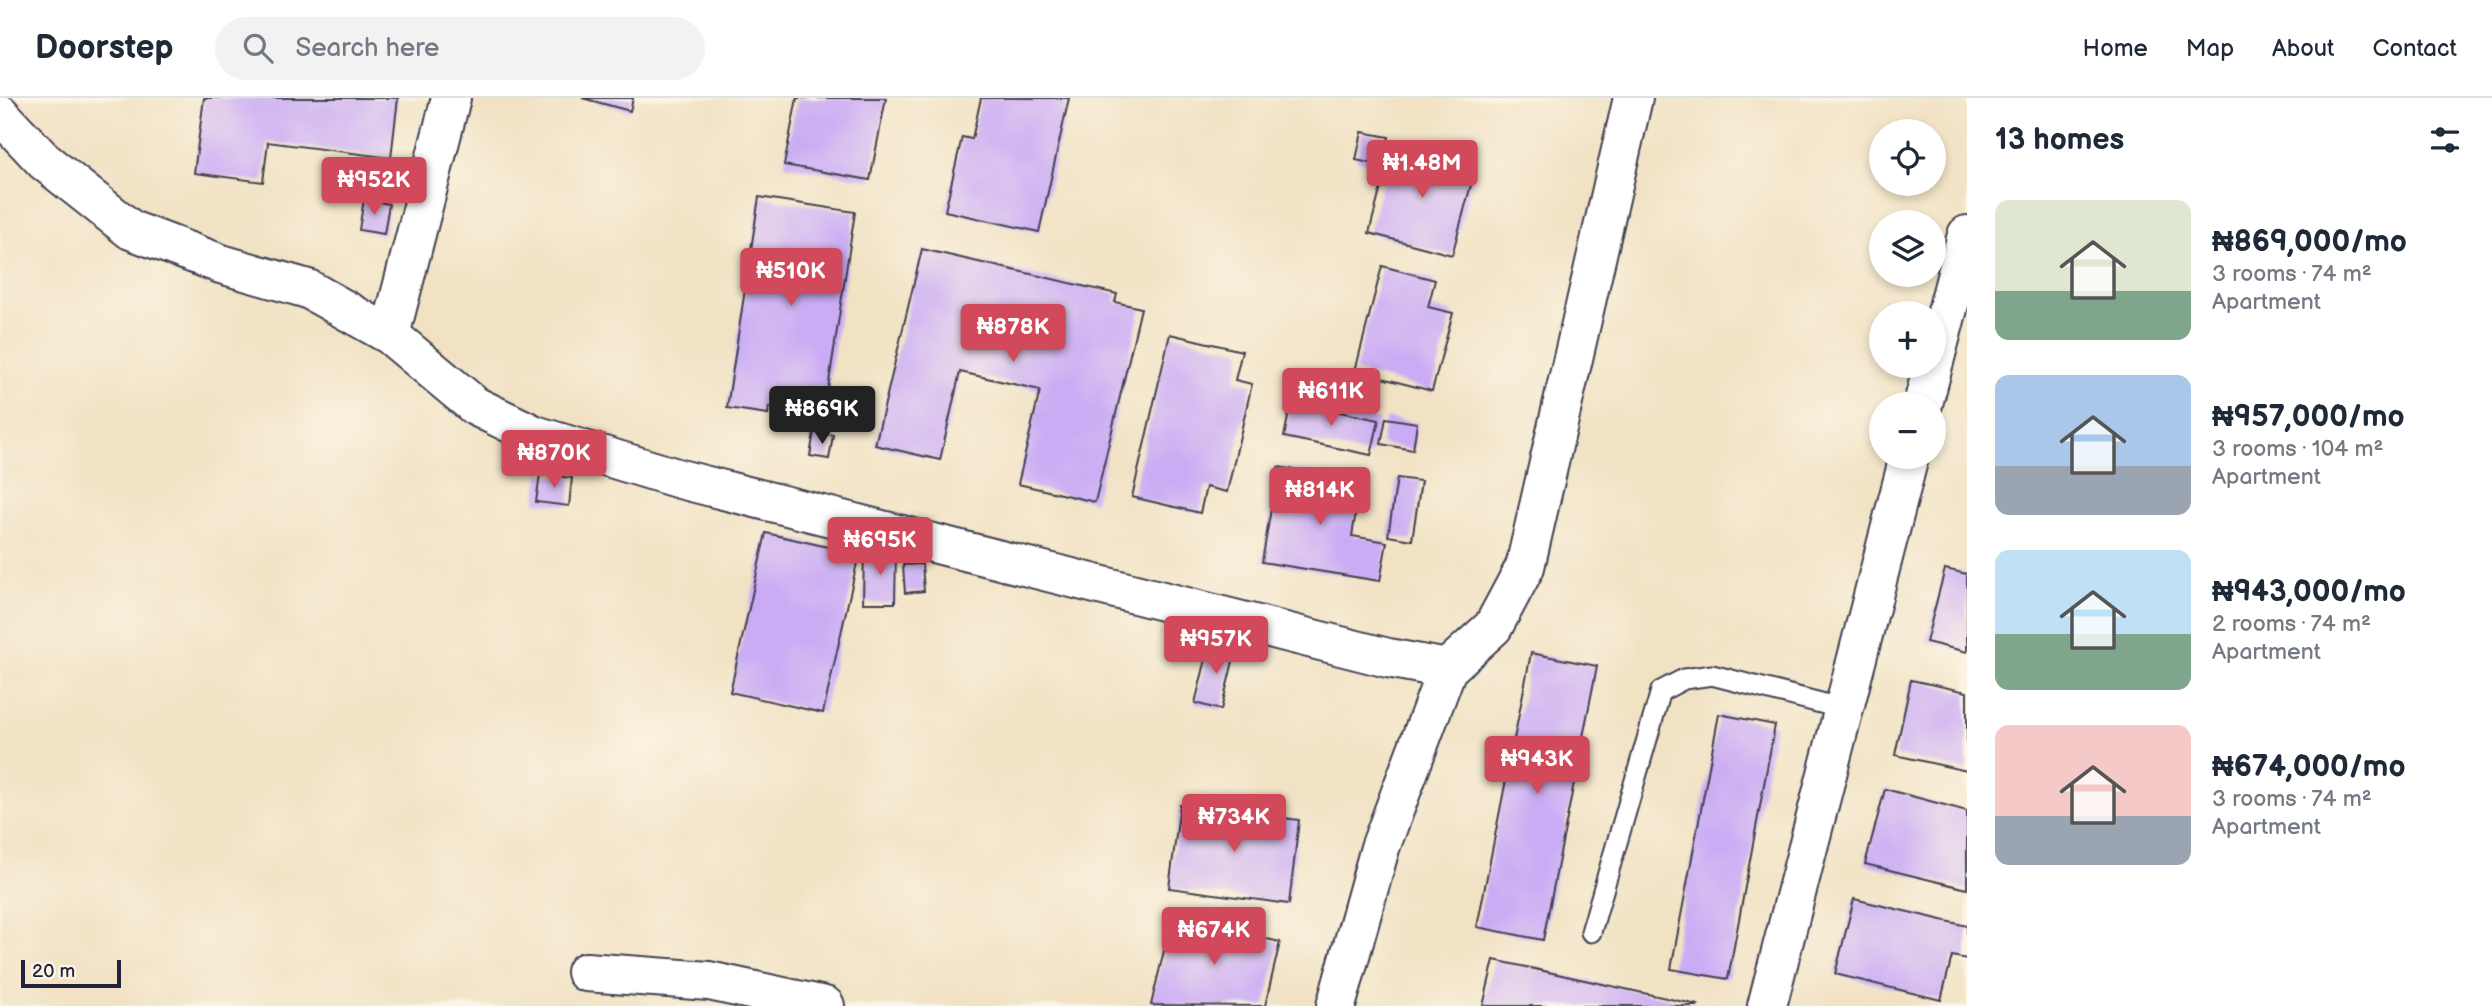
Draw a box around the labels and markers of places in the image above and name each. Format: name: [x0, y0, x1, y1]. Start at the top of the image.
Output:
pin: ₦1.48M: [1365, 140, 1479, 200]
pin: ₦952K: [325, 158, 423, 217]
pin: ₦510K: [742, 248, 840, 308]
pin: ₦878K: [964, 304, 1062, 364]
pin: ₦611K: [1282, 368, 1380, 428]
pin: ₦869K: [773, 386, 871, 446]
pin: ₦870K: [505, 430, 603, 490]
pin: ₦814K: [1271, 468, 1369, 527]
pin: ₦695K: [831, 518, 929, 577]
pin: ₦957K: [1167, 616, 1265, 676]
pin: ₦943K: [1488, 736, 1586, 796]
pin: ₦734K: [1185, 794, 1283, 854]
pin: ₦674K: [1165, 908, 1263, 967]

